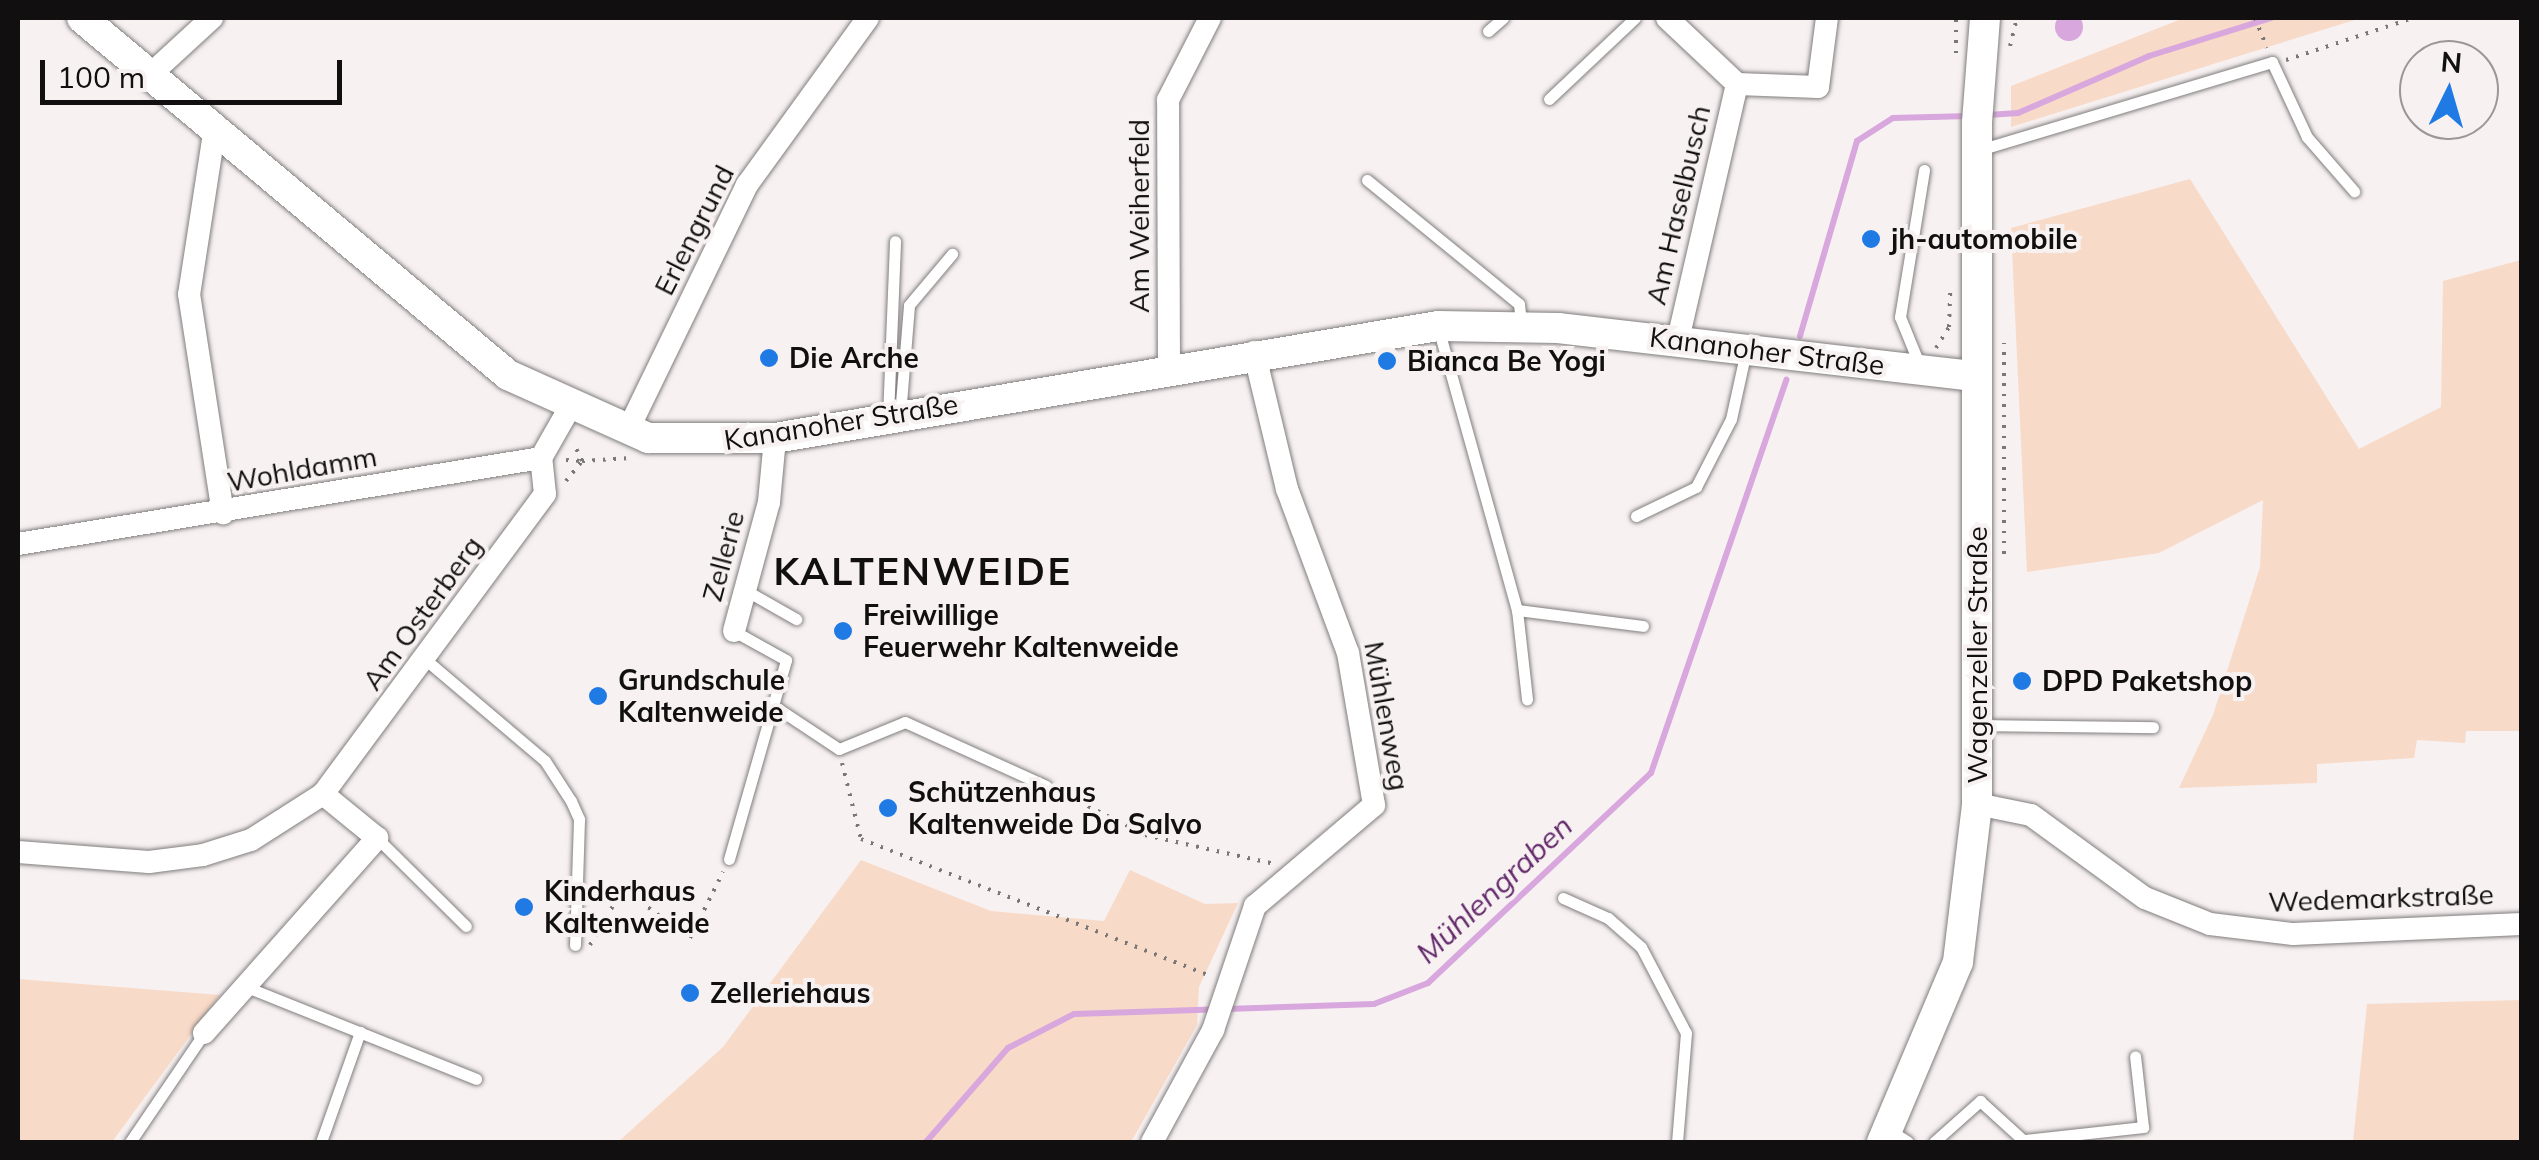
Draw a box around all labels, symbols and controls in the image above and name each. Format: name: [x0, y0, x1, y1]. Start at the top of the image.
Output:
scale bar: [45, 40, 348, 102]
north arrow: [2399, 40, 2499, 140]
text: N: [2439, 43, 2464, 80]
text: 100 m: [57, 58, 145, 96]
street label: Am Haselbusch: [1639, 102, 1717, 308]
street label: Am Weiherfeld: [1122, 119, 1156, 313]
street label: Erlengrund: [647, 159, 741, 301]
place label: jh-automobile: [1891, 222, 2078, 256]
marker: jh-automobile: [1860, 228, 1882, 250]
street label: Kananoher Straße: [1648, 320, 1886, 382]
place label: Die Arche: [789, 341, 919, 375]
place label: Bianca Be Yogi: [1407, 344, 1606, 378]
marker: Die Arche: [758, 347, 780, 369]
marker: Bianca Be Yogi: [1376, 350, 1398, 372]
street label: Kananoher Straße: [722, 387, 960, 457]
street label: Wohldamm: [225, 439, 379, 499]
street label: Zellerie: [695, 507, 751, 605]
street label: Wagenzeller Straße: [1960, 526, 1994, 784]
street label: Am Osterberg: [355, 530, 489, 696]
district label: KALTENWEIDE: [773, 549, 1073, 595]
place label: Freiwillige Feuerwehr Kaltenweide: [863, 598, 1179, 664]
marker: Freiwillige Feuerwehr Kaltenweide: [832, 620, 854, 642]
street label: Mühlenweg: [1357, 639, 1417, 793]
place label: Grundschule Kaltenweide: [618, 663, 785, 729]
place label: DPD Paketshop: [2042, 664, 2252, 698]
marker: DPD Paketshop: [2011, 670, 2033, 692]
marker: Grundschule Kaltenweide: [587, 685, 609, 707]
place label: Schützenhaus Kaltenweide Da Salvo: [908, 775, 1202, 841]
marker: Schützenhaus Kaltenweide Da Salvo: [877, 797, 899, 819]
water label: Mühlengraben: [1408, 807, 1580, 971]
place label: Kinderhaus Kaltenweide: [544, 874, 710, 940]
street label: Wedemarkstraße: [2268, 877, 2494, 919]
marker: Kinderhaus Kaltenweide: [513, 896, 535, 918]
place label: Zelleriehaus: [710, 976, 871, 1010]
marker: Zelleriehaus: [679, 982, 701, 1004]

